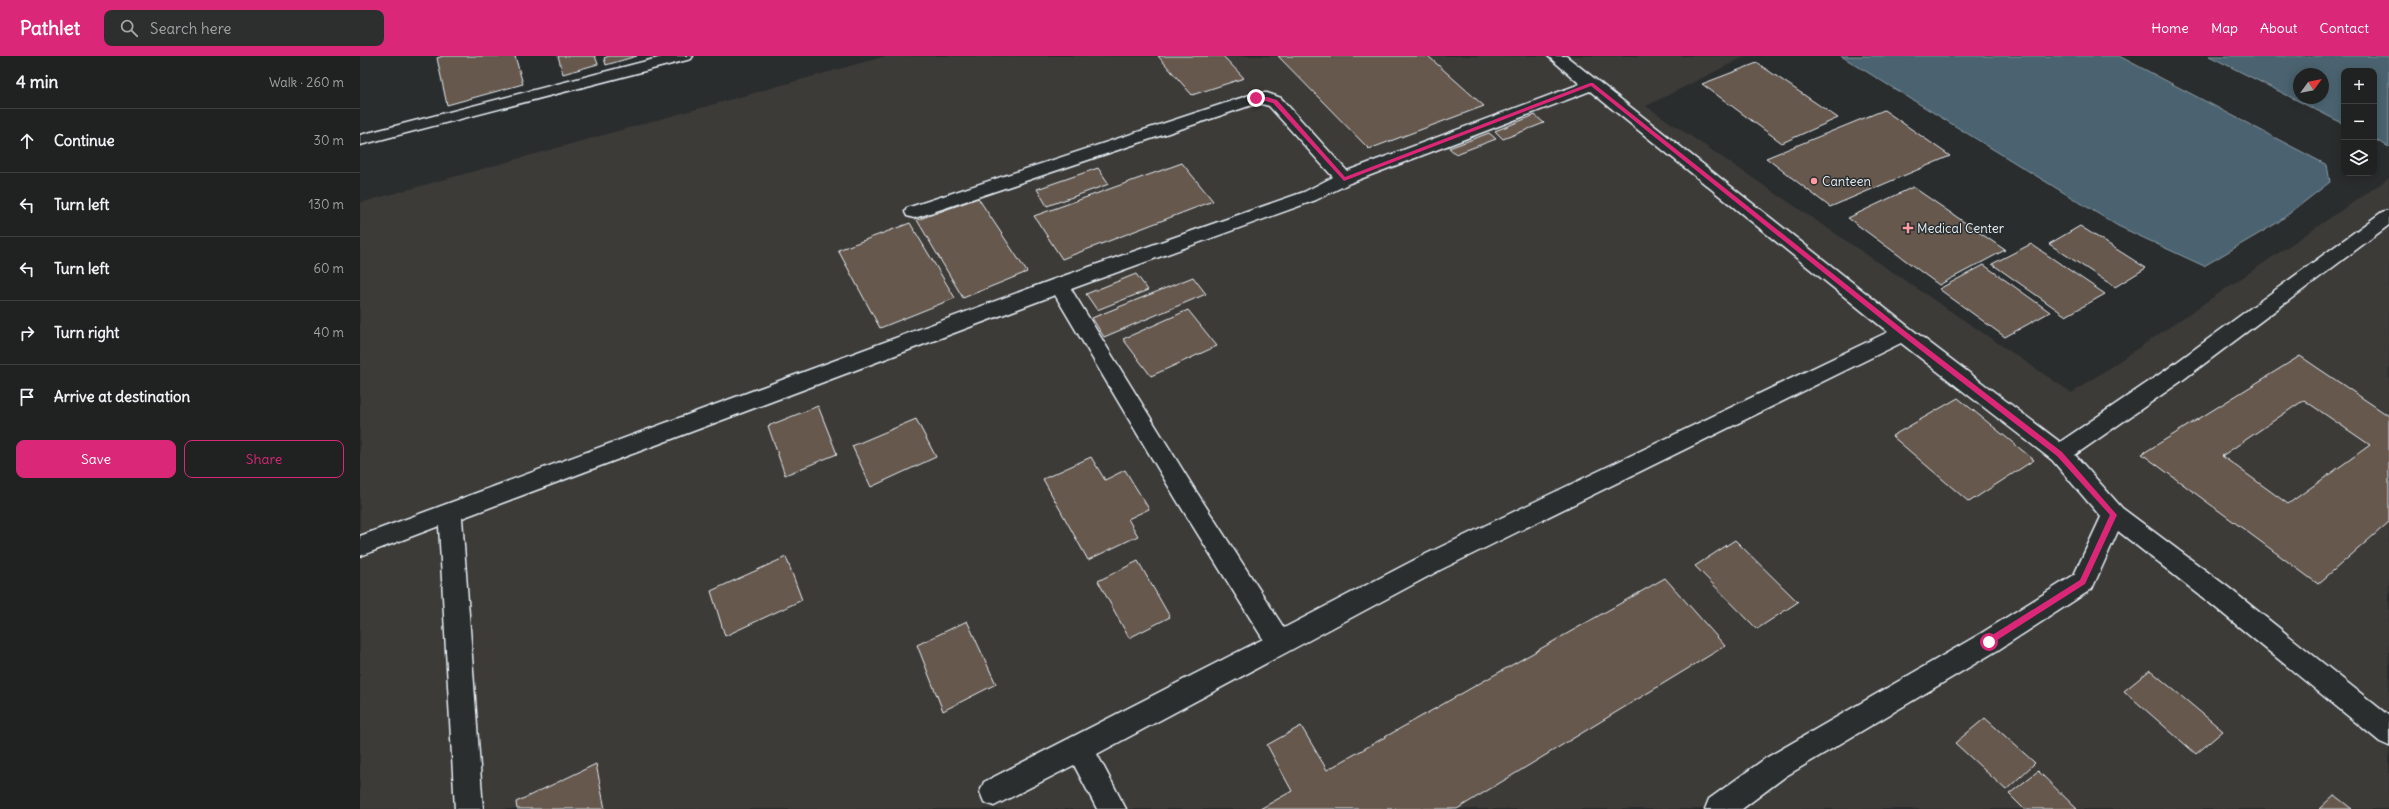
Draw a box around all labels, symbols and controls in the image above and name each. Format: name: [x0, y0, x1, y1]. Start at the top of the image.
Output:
search box: [104, 10, 384, 46]
text: Pathlet: [20, 16, 80, 40]
icon: search: [118, 17, 140, 39]
text: Search here: [150, 19, 231, 38]
text: Home: [2151, 19, 2189, 37]
text: Map: [2211, 19, 2238, 37]
text: About: [2260, 19, 2298, 37]
text: Contact: [2320, 19, 2369, 37]
north arrow: [2293, 68, 2329, 104]
map controls: [2341, 68, 2377, 176]
button: +: [2341, 68, 2377, 104]
text: 4 min: [16, 71, 58, 93]
text: Walk · 260 m: [269, 74, 344, 91]
route end: [1247, 89, 1265, 107]
button: −: [2341, 104, 2377, 140]
icon: ahead: [16, 130, 38, 152]
text: Continue: [54, 131, 115, 150]
text: 30 m: [314, 132, 344, 149]
button: layers: [2341, 140, 2377, 176]
place label: Canteen: [1822, 173, 1872, 190]
marker: Canteen: [1809, 176, 1819, 186]
icon: left: [16, 194, 38, 216]
text: Turn left: [54, 195, 109, 214]
text: 130 m: [308, 196, 344, 213]
place label: Medical Center: [1917, 220, 2005, 237]
marker: Medical Center: [1902, 222, 1914, 234]
icon: left: [16, 258, 38, 280]
text: Turn left: [54, 259, 109, 278]
text: 60 m: [313, 260, 344, 277]
icon: right: [16, 322, 38, 344]
text: Turn right: [54, 323, 119, 342]
text: 40 m: [313, 324, 344, 341]
icon: arrive: [16, 386, 38, 408]
text: Arrive at destination: [54, 387, 190, 406]
button: Save: [16, 440, 176, 478]
button: Share: [184, 440, 344, 478]
route start: [1980, 633, 1998, 651]

